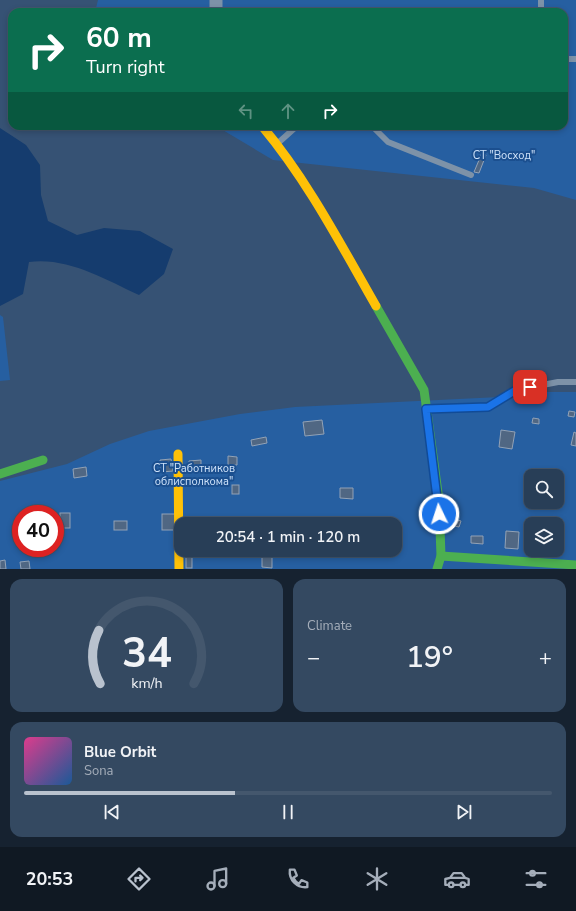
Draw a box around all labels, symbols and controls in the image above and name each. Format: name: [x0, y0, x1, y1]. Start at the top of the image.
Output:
text: 60 m: [86, 19, 152, 57]
icon: right: [20, 24, 72, 76]
text: Turn right: [86, 55, 165, 79]
icon: left: [235, 100, 257, 122]
icon: ahead: [277, 100, 299, 122]
icon: right: [319, 100, 341, 122]
park label: СТ "Восход": [473, 148, 535, 163]
pin: [513, 370, 547, 404]
icon: arrive: [519, 376, 541, 398]
park label: СТ "Работников облисполкома": [153, 461, 235, 489]
map controls: [524, 469, 564, 557]
button: search: [524, 469, 564, 509]
position arrow: [418, 493, 460, 535]
speed limit sign: 40: [12, 505, 64, 557]
button: layers: [524, 517, 564, 557]
text: 20:54 · 1 min · 120 m: [216, 527, 360, 547]
text: Climate: [307, 617, 352, 635]
text: 34: [122, 624, 171, 681]
text: 19°: [406, 637, 453, 678]
text: −: [307, 643, 320, 673]
text: +: [539, 643, 552, 673]
text: km/h: [131, 673, 162, 692]
text: Blue Orbit: [84, 742, 156, 762]
text: Sona: [84, 762, 114, 780]
icon: previous: [101, 801, 123, 823]
icon: pause: [277, 801, 299, 823]
icon: next: [453, 801, 475, 823]
icon: directions: [125, 865, 153, 893]
icon: music: [204, 865, 232, 893]
icon: phone: [284, 865, 312, 893]
icon: climate: [363, 865, 391, 893]
icon: car: [443, 865, 471, 893]
icon: filters: [522, 865, 550, 893]
text: 20:53: [26, 867, 73, 891]

